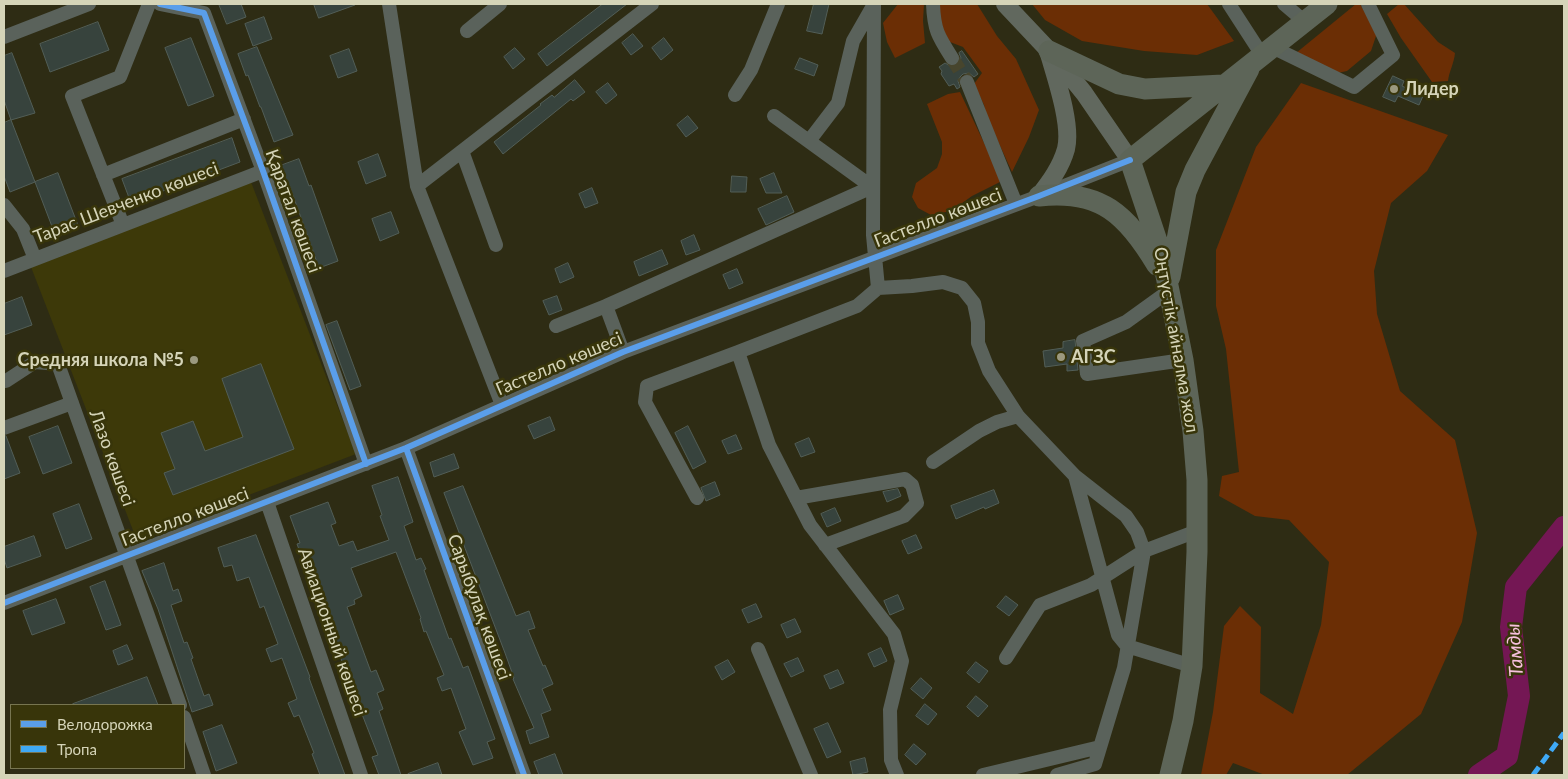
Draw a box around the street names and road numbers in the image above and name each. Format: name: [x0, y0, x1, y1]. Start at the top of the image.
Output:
street label: Қаратал көшесі: [261, 146, 325, 276]
street label: Тарас Шевченко көшесі: [30, 158, 222, 248]
street label: Гастелло көшесі: [871, 184, 1005, 252]
street label: Оңтүстік айналма жол: [1149, 245, 1203, 435]
street label: Гастелло көшесі: [493, 328, 625, 400]
street label: Лазо көшесі: [85, 407, 139, 509]
street label: Гастелло көшесі: [118, 483, 252, 551]
street label: Сарыбұлақ көшесі: [443, 531, 515, 683]
street label: Авиационный көшесі: [293, 545, 371, 719]

